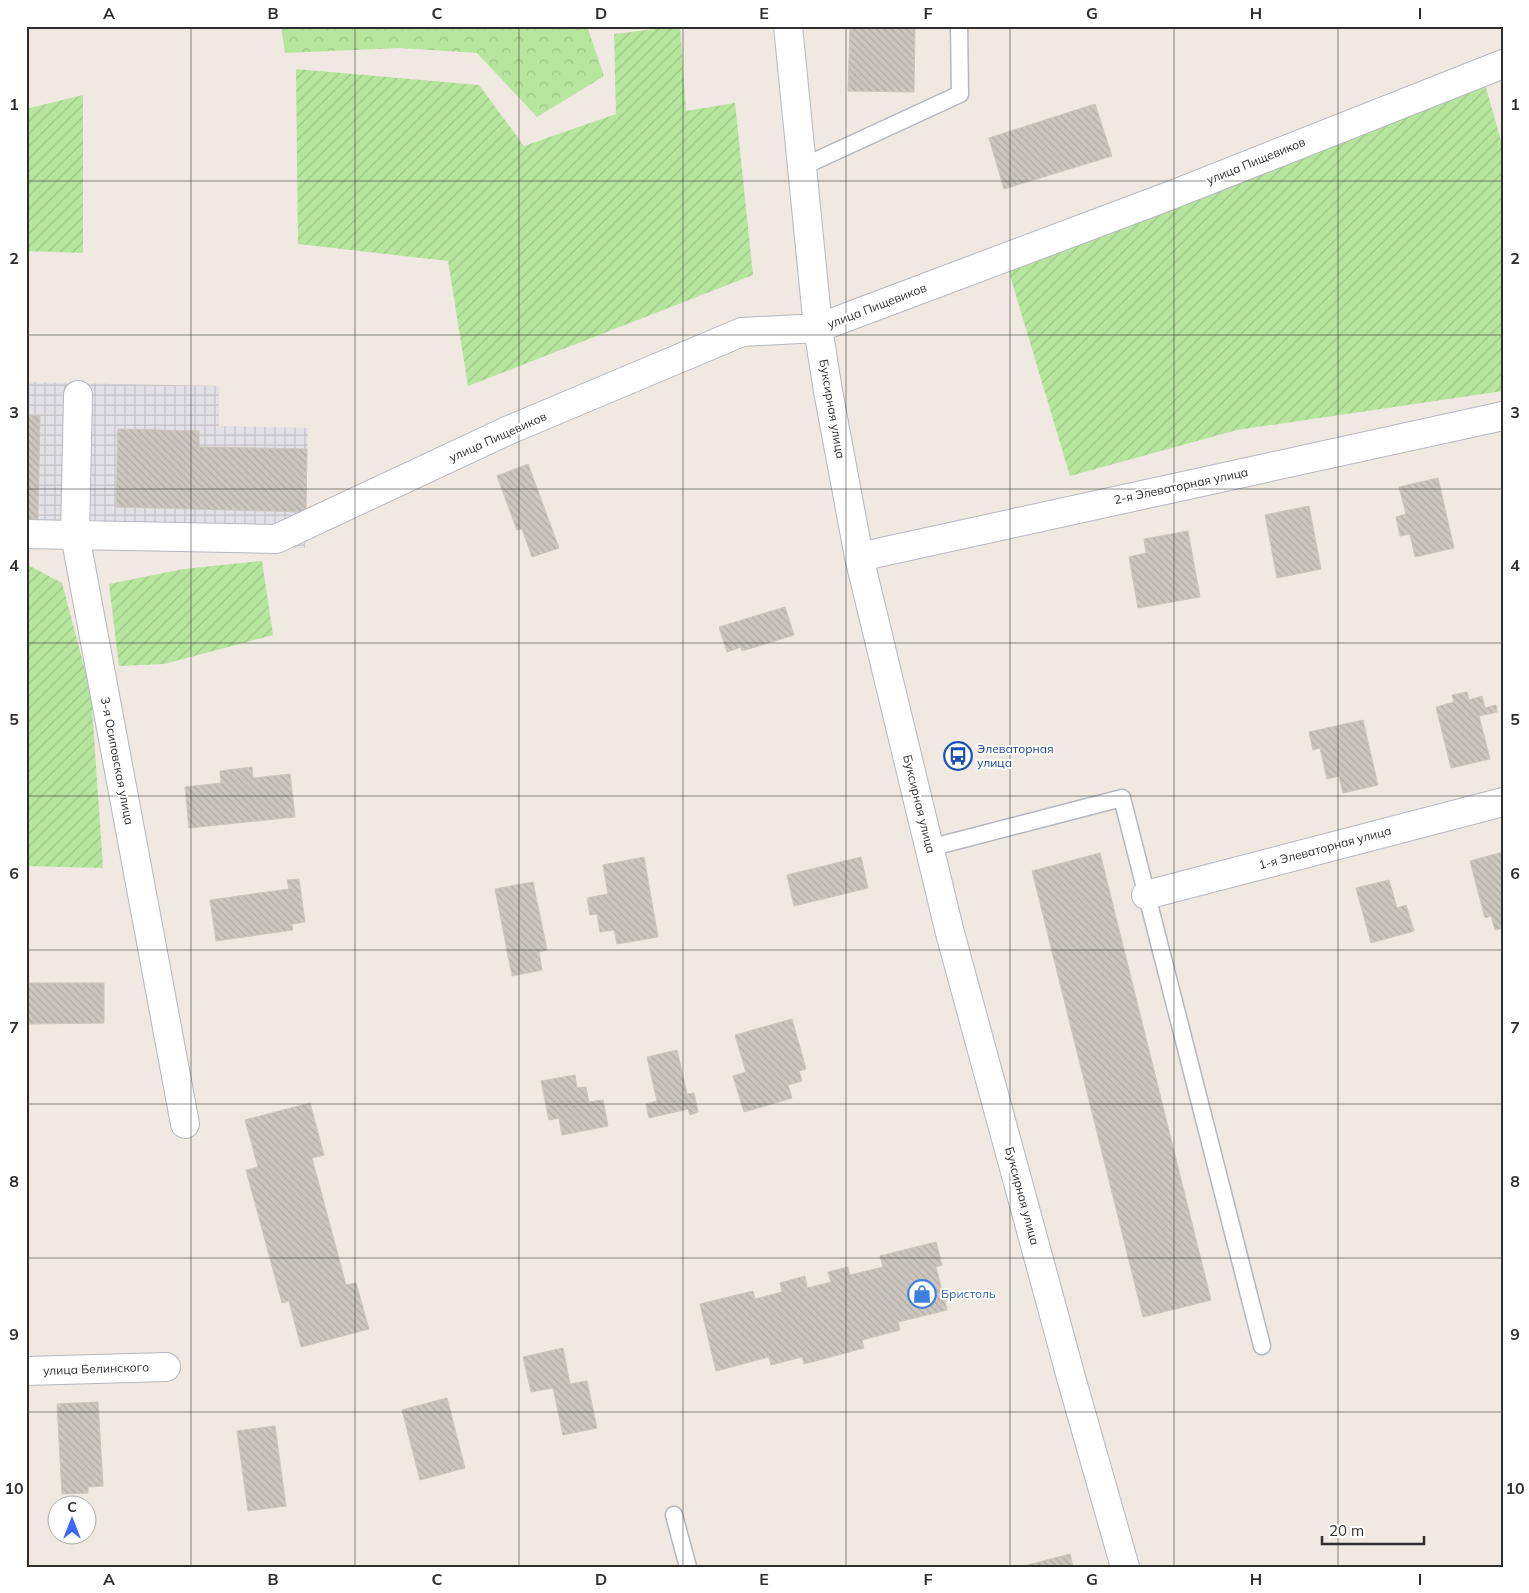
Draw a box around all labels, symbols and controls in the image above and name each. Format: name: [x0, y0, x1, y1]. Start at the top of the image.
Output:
text: A: [103, 3, 115, 23]
text: B: [267, 3, 279, 23]
text: C: [432, 3, 443, 23]
text: D: [595, 3, 607, 23]
text: E: [759, 3, 769, 23]
text: F: [923, 3, 933, 23]
text: G: [1086, 3, 1098, 23]
text: H: [1250, 3, 1262, 23]
text: I: [1418, 3, 1422, 23]
text: 1: [9, 94, 19, 114]
text: 1: [1510, 94, 1520, 114]
street label: улица Пищевиков: [1204, 134, 1308, 187]
text: 2: [9, 248, 19, 268]
text: 2: [1510, 248, 1520, 268]
street label: улица Пищевиков: [825, 280, 929, 331]
street label: Буксирная улица: [816, 358, 849, 460]
text: 3: [9, 402, 19, 422]
text: 3: [1510, 402, 1520, 422]
street label: улица Пищевиков: [447, 408, 549, 465]
street label: 2-я Элеваторная улица: [1112, 464, 1249, 507]
text: 4: [9, 555, 19, 575]
text: 4: [1510, 555, 1520, 575]
street label: 3-я Осиповская улица: [98, 696, 137, 826]
text: 5: [9, 709, 19, 729]
text: 5: [1510, 709, 1520, 729]
bus stop icon: Элеваторная улица: [943, 741, 973, 771]
place label: Элеваторная улица: [977, 741, 1054, 770]
street label: Буксирная улица: [900, 753, 939, 855]
street label: 1-я Элеваторная улица: [1257, 823, 1393, 872]
text: 6: [9, 863, 19, 883]
text: 6: [1510, 863, 1520, 883]
text: 7: [9, 1017, 19, 1037]
text: 7: [1510, 1017, 1520, 1037]
street label: Буксирная улица: [1002, 1145, 1043, 1246]
text: 8: [9, 1171, 19, 1191]
text: 8: [1510, 1171, 1520, 1191]
shop icon: Бристоль: [907, 1279, 937, 1309]
place label: Бристоль: [941, 1286, 996, 1301]
text: 9: [9, 1324, 19, 1344]
text: 9: [1510, 1324, 1520, 1344]
street label: улица Белинского: [43, 1359, 149, 1378]
text: 10: [4, 1478, 24, 1498]
text: 10: [1505, 1478, 1525, 1498]
north arrow: [48, 1496, 98, 1546]
text: С: [67, 1498, 77, 1516]
scale bar: [1322, 1513, 1424, 1545]
text: 20 m: [1329, 1521, 1364, 1540]
text: A: [103, 1569, 115, 1589]
text: B: [267, 1569, 279, 1589]
text: C: [432, 1569, 443, 1589]
text: D: [595, 1569, 607, 1589]
text: E: [759, 1569, 769, 1589]
text: F: [923, 1569, 933, 1589]
text: G: [1086, 1569, 1098, 1589]
text: H: [1250, 1569, 1262, 1589]
text: I: [1418, 1569, 1422, 1589]

